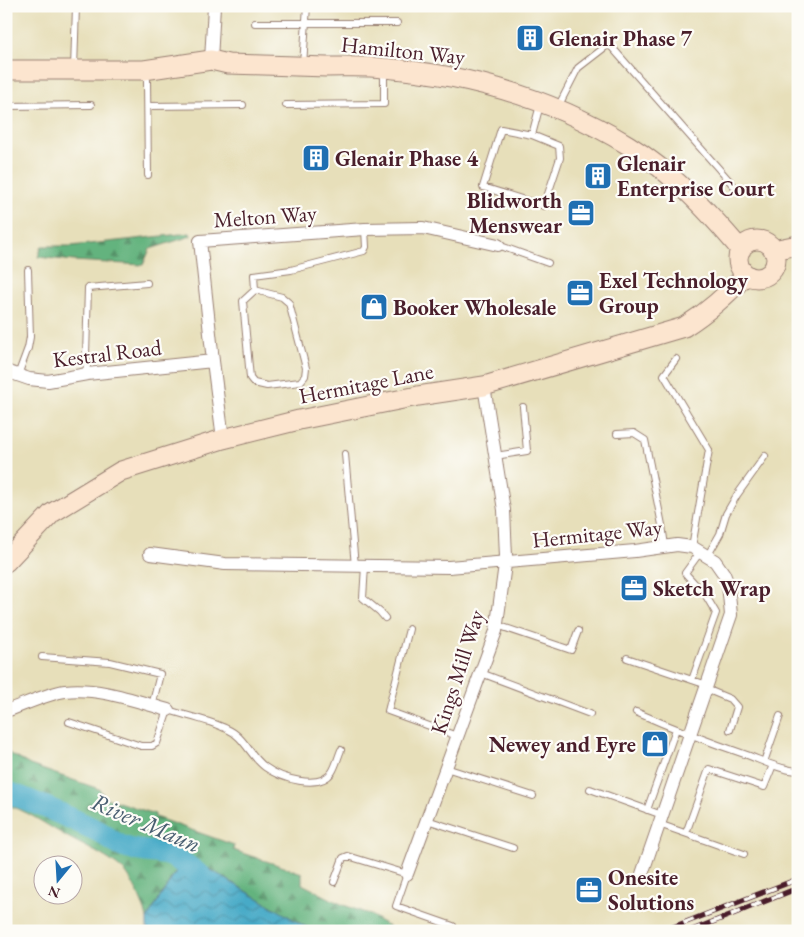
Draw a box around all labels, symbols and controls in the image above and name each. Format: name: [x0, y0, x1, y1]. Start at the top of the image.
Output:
building icon: Glenair Phase 7: [515, 23, 545, 53]
place label: Glenair Phase 7: [549, 24, 692, 53]
street label: Hamilton Way: [340, 30, 467, 71]
building icon: Glenair Phase 4: [301, 143, 331, 173]
place label: Glenair Phase 4: [335, 144, 478, 173]
place label: Glenair Enterprise Court: [617, 149, 775, 203]
building icon: Glenair Enterprise Court: [583, 161, 613, 191]
place label: Blidworth Menswear: [467, 186, 563, 240]
street label: Melton Way: [213, 198, 318, 235]
office icon: Blidworth Menswear: [566, 198, 596, 228]
place label: Exel Technology Group: [599, 266, 748, 320]
office icon: Exel Technology Group: [565, 278, 595, 308]
shop icon: Booker Wholesale: [359, 292, 389, 322]
place label: Booker Wholesale: [393, 293, 556, 322]
street label: Kestral Road: [51, 332, 164, 375]
street label: Hermitage Lane: [296, 356, 436, 411]
street label: Hermitage Way: [531, 512, 664, 555]
office icon: Sketch Wrap: [619, 573, 649, 603]
place label: Sketch Wrap: [653, 574, 771, 603]
street label: Kings Mill Way: [424, 606, 491, 738]
shop icon: Newey and Eyre: [640, 729, 670, 759]
place label: Newey and Eyre: [489, 730, 636, 759]
water label: River Maun: [87, 786, 205, 859]
north arrow: [32, 854, 82, 904]
place label: Onesite Solutions: [608, 863, 694, 917]
office icon: Onesite Solutions: [574, 875, 604, 905]
text: N: [45, 882, 62, 903]

